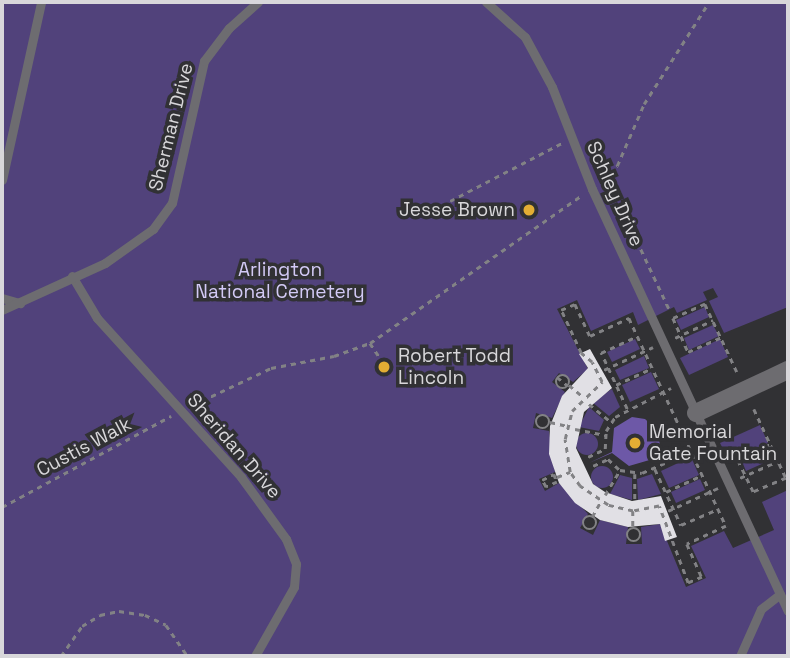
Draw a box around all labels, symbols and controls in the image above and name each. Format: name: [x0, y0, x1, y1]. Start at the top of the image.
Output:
street label: Sherman Drive: [144, 61, 198, 193]
street label: Schley Drive: [582, 138, 648, 250]
place label: Jesse Brown: [399, 199, 515, 221]
marker: Jesse Brown: [521, 202, 537, 218]
park label: Arlington National Cemetery: [195, 259, 365, 303]
place label: Robert Todd Lincoln: [398, 345, 511, 389]
marker: Robert Todd Lincoln: [376, 359, 392, 375]
street label: Sheridan Drive: [182, 389, 286, 503]
street label: Custis Walk: [33, 412, 135, 482]
place label: Memorial Gate Fountain: [649, 421, 777, 465]
marker: Memorial Gate Fountain: [627, 435, 643, 451]

